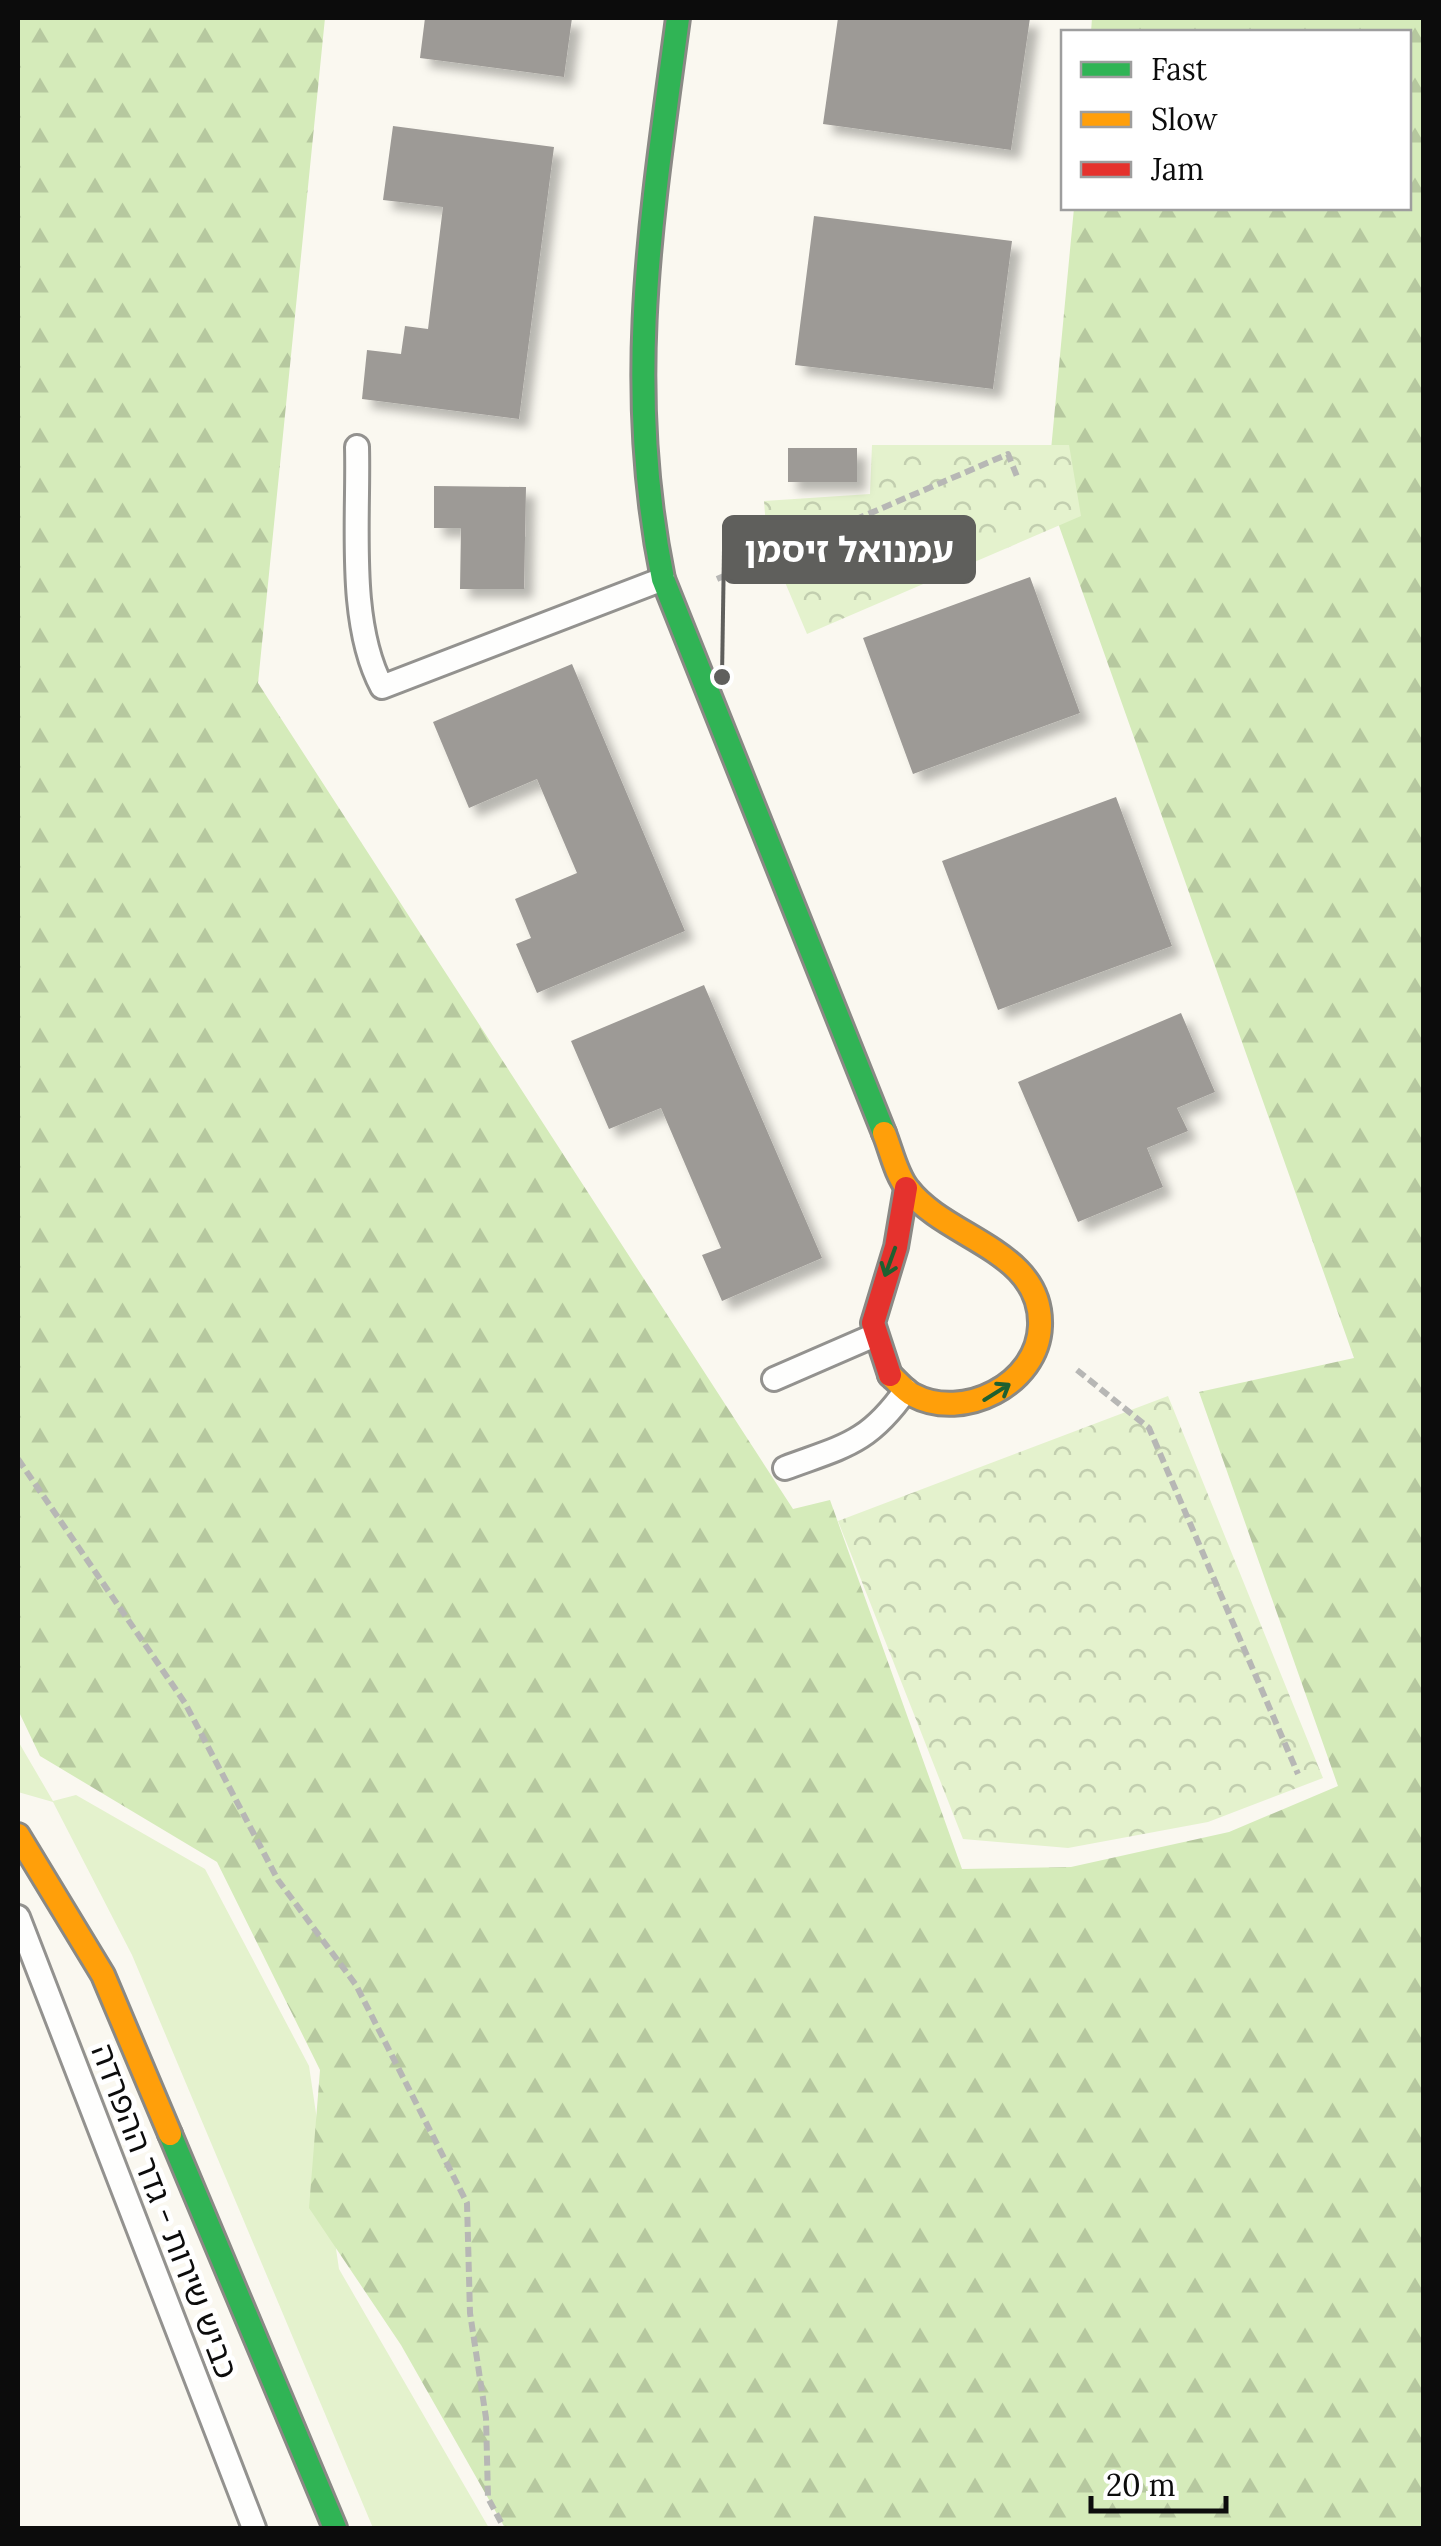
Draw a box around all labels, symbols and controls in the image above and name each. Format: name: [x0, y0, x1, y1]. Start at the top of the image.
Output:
legend: [1061, 30, 1411, 210]
text: Fast: [1151, 50, 1208, 88]
text: Slow: [1151, 100, 1217, 138]
text: Jam: [1150, 150, 1204, 188]
callout: עמנואל זיסמן: [724, 517, 974, 582]
text: עמנואל זיסמן: [744, 527, 954, 572]
one-way arrow: [880, 1246, 898, 1277]
one-way arrow: [983, 1382, 1011, 1403]
street label: כביש שירות - גדר ההפרדה: [82, 2038, 248, 2384]
scale bar: [1091, 2451, 1226, 2513]
text: 20 m: [1106, 2466, 1175, 2504]

